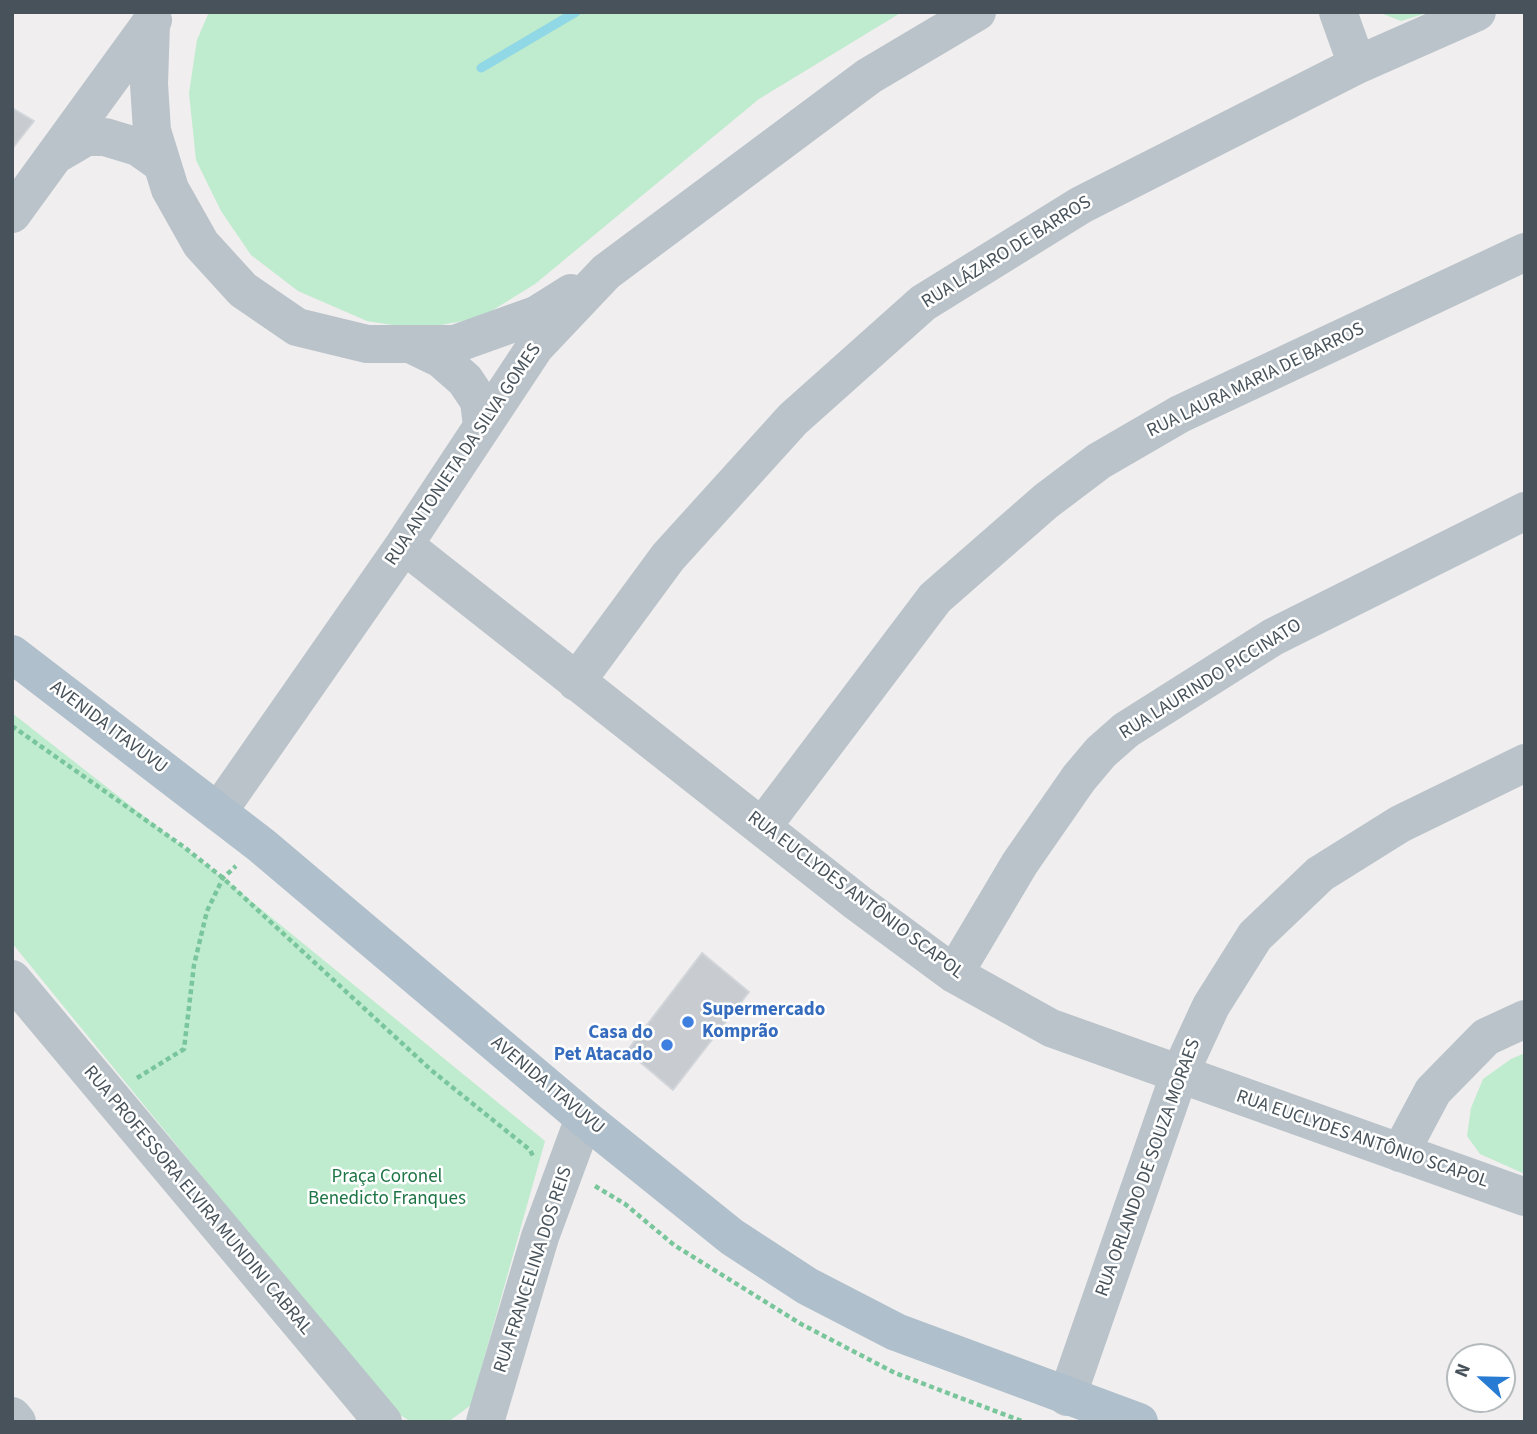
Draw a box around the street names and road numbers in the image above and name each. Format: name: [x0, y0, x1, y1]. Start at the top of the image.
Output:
street label: RUA LÁZARO DE BARROS: [918, 192, 1096, 314]
street label: RUA LAURA MARIA DE BARROS: [1144, 318, 1368, 444]
street label: RUA ANTONIETA DA SILVA GOMES: [381, 340, 547, 570]
street label: RUA LAURINDO PICCINATO: [1116, 615, 1306, 745]
street label: AVENIDA ITAVUVU: [45, 677, 171, 779]
street label: RUA EUCLYDES ANTÔNIO SCAPOL: [742, 807, 968, 985]
street label: AVENIDA ITAVUVU: [486, 1032, 608, 1140]
street label: RUA ORLANDO DE SOUZA MORAES: [1092, 1036, 1206, 1300]
street label: RUA PROFESSORA ELVIRA MUNDINI CABRAL: [78, 1062, 316, 1340]
street label: RUA EUCLYDES ANTÔNIO SCAPOL: [1233, 1086, 1491, 1194]
street label: RUA FRANCELINA DOS REIS: [490, 1164, 578, 1376]

